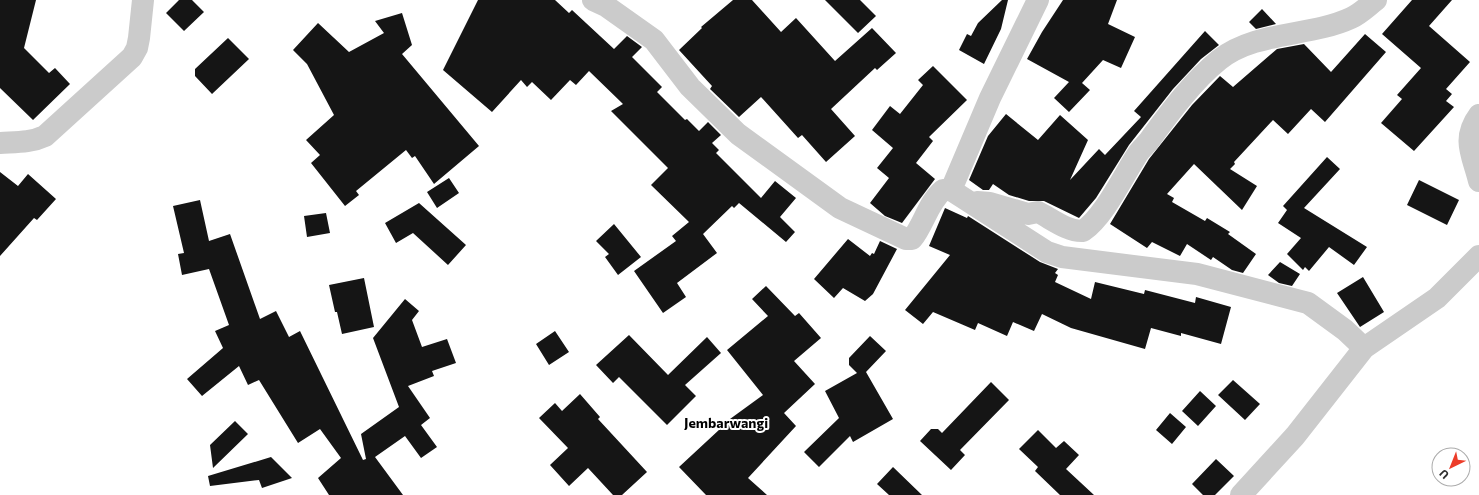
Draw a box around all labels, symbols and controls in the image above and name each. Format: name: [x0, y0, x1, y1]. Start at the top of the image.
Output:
district label: Jembarwangi: [684, 414, 768, 431]
north arrow: [1431, 447, 1471, 487]
text: U: [1436, 467, 1451, 482]

